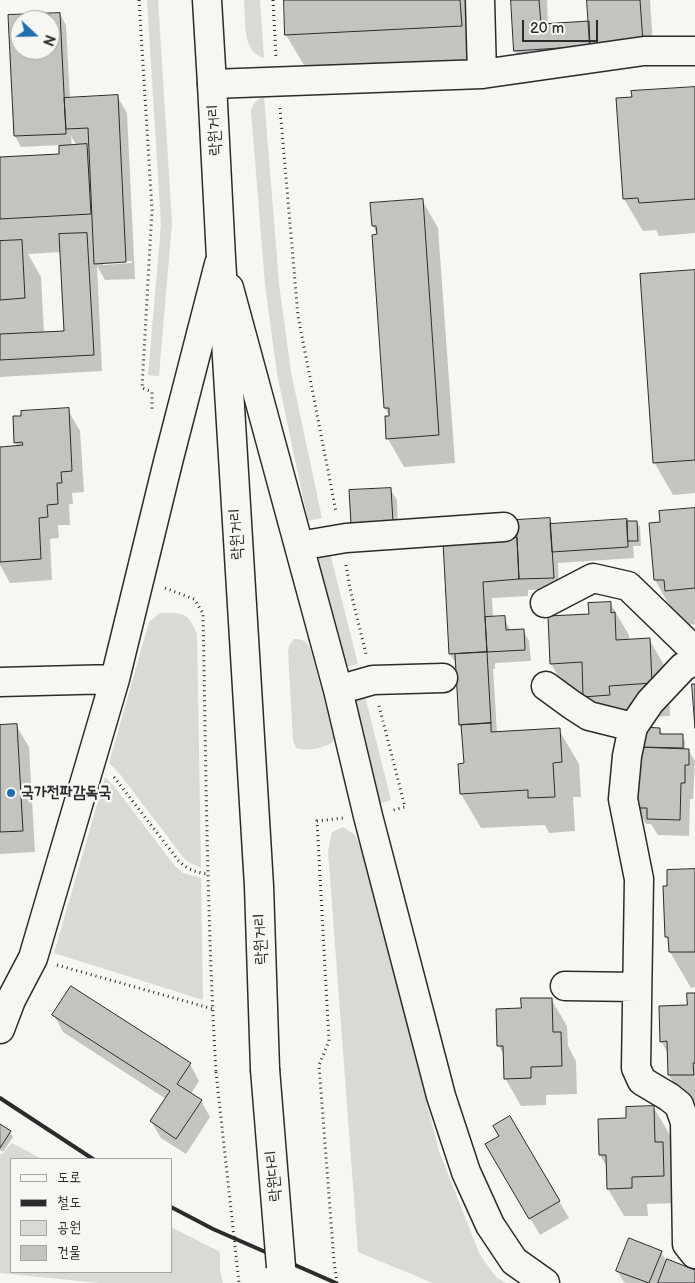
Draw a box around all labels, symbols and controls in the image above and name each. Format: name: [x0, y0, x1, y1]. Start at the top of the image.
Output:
north arrow: [10, 10, 60, 60]
scale bar: [525, 10, 601, 42]
text: 20 m: [530, 19, 564, 38]
text: N: [39, 32, 58, 48]
street label: 락원거리: [204, 104, 226, 156]
street label: 락원거리: [226, 508, 248, 560]
place label: 국가전파감독국: [21, 783, 111, 803]
marker: 국가전파감독국: [5, 787, 17, 799]
street label: 락원거리: [251, 913, 271, 965]
street label: 락원다리: [262, 1150, 286, 1202]
legend: [10, 1158, 172, 1273]
text: 도로: [57, 1168, 81, 1187]
text: 철도: [57, 1193, 81, 1212]
text: 공원: [57, 1218, 81, 1237]
text: 건물: [57, 1243, 81, 1262]

